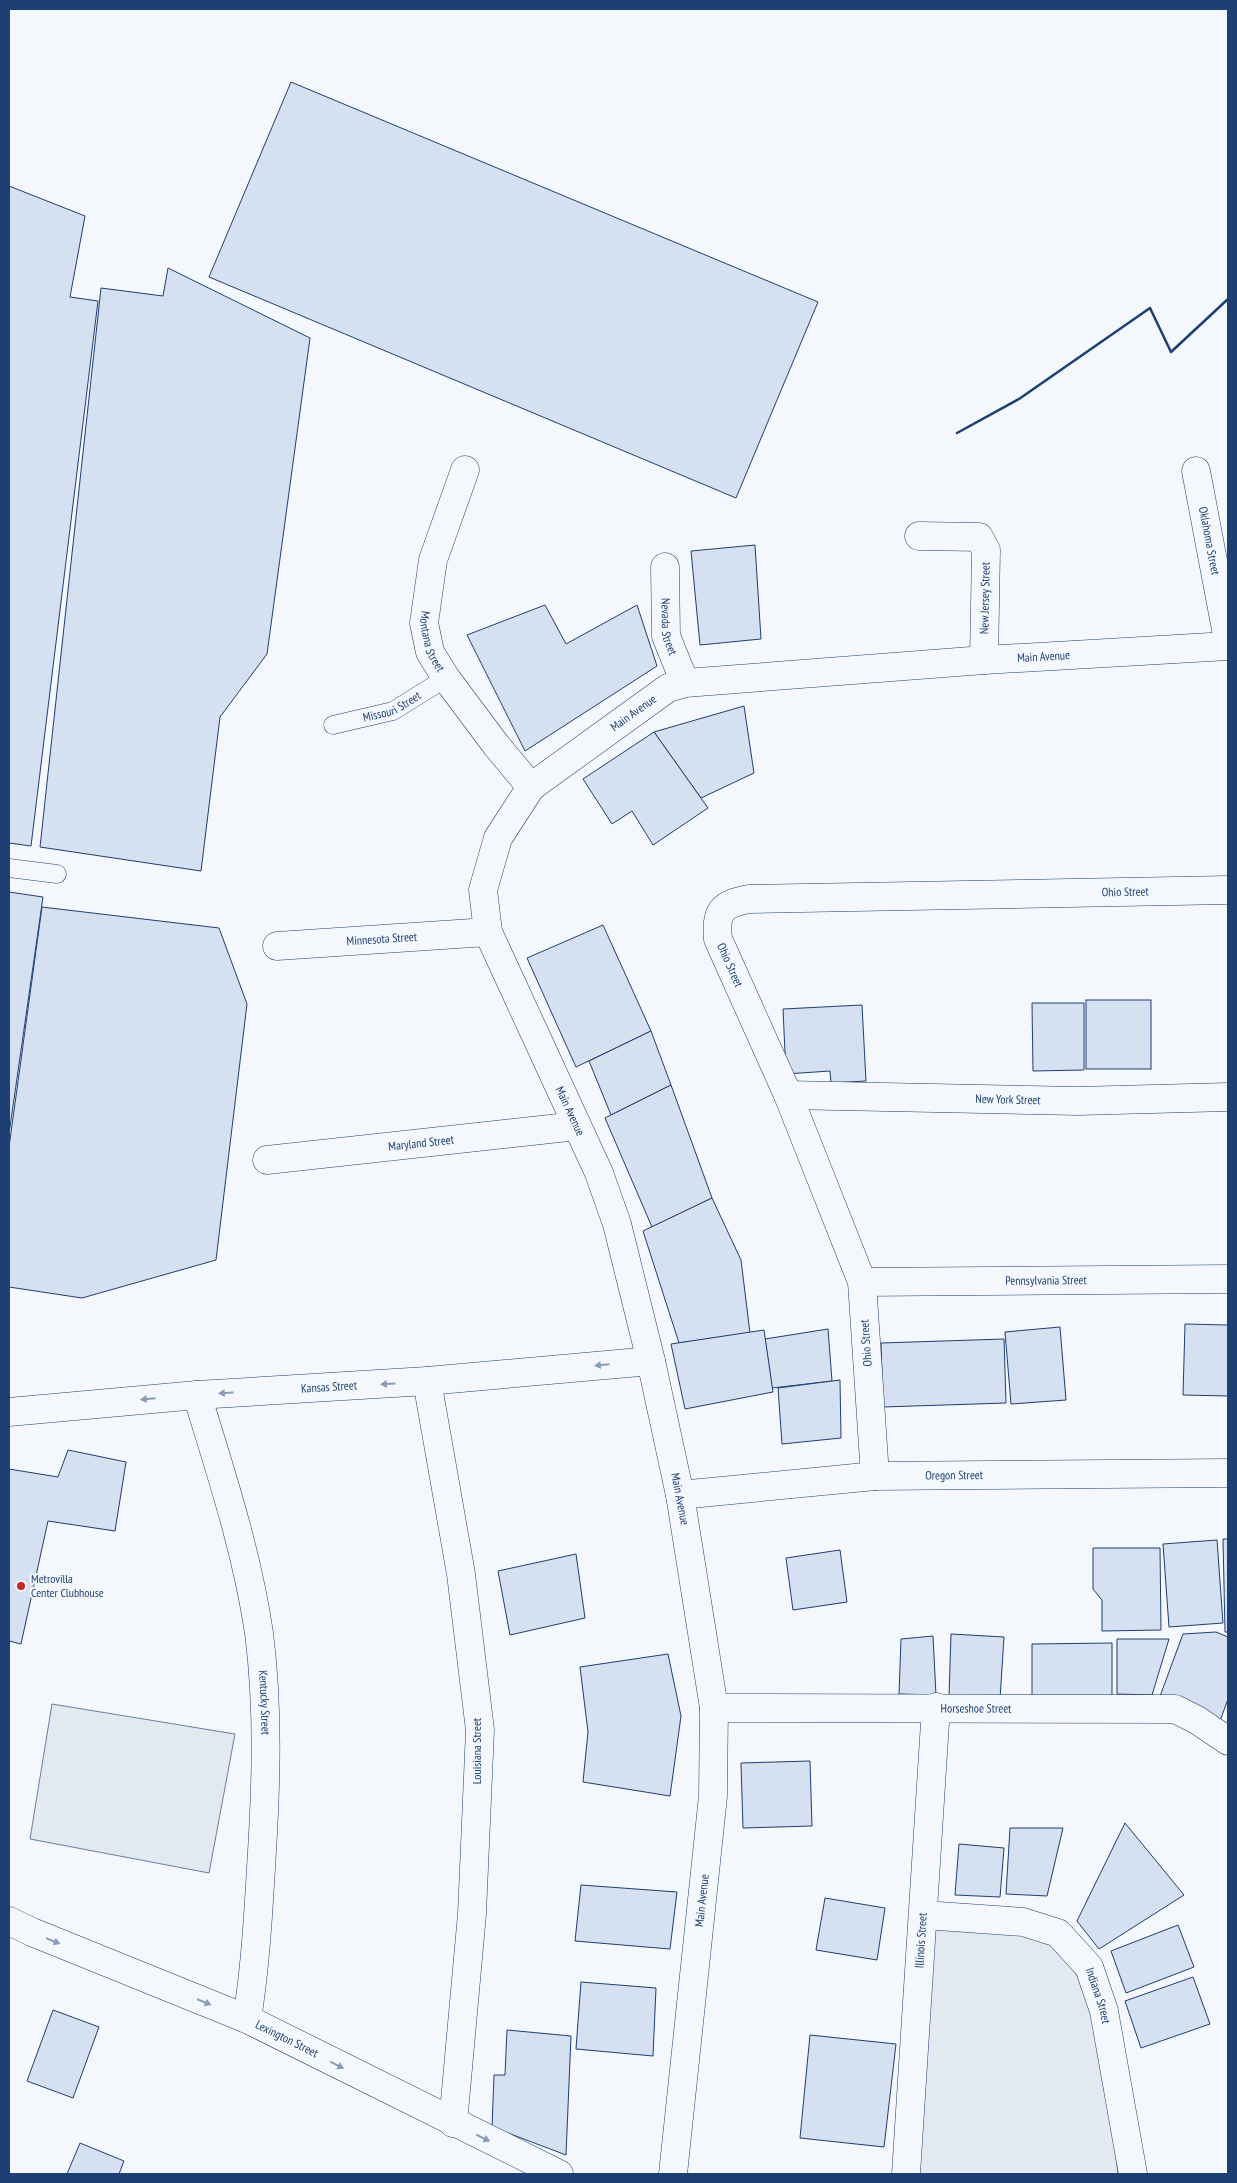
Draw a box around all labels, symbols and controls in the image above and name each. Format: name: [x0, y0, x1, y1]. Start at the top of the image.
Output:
street label: Oklahoma Street: [1196, 505, 1224, 577]
street label: New Jersey Street: [976, 561, 993, 634]
street label: Nevada Street: [658, 598, 681, 658]
street label: Montana Street: [417, 610, 449, 675]
street label: Main Avenue: [1017, 647, 1071, 665]
street label: Missouri Street: [361, 687, 424, 725]
street label: Main Avenue: [607, 691, 659, 734]
street label: Ohio Street: [1101, 883, 1150, 899]
street label: Minnesota Street: [346, 929, 418, 948]
street label: Ohio Street: [714, 940, 747, 990]
street label: Main Avenue: [552, 1084, 588, 1138]
street label: New York Street: [975, 1091, 1041, 1107]
street label: Maryland Street: [387, 1131, 455, 1154]
street label: Pennsylvania Street: [1005, 1272, 1088, 1288]
street label: Ohio Street: [856, 1318, 875, 1367]
one-way arrow: [594, 1361, 610, 1369]
street label: Kansas Street: [300, 1377, 358, 1396]
one-way arrow: [380, 1380, 396, 1388]
one-way arrow: [217, 1390, 233, 1398]
one-way arrow: [140, 1396, 156, 1404]
street label: Oregon Street: [925, 1467, 984, 1483]
street label: Main Avenue: [668, 1472, 693, 1526]
place label: Metrovilla Center Clubhouse: [31, 1571, 104, 1600]
marker: Metrovilla Center Clubhouse: [15, 1580, 27, 1592]
street label: Kentucky Street: [256, 1670, 274, 1736]
street label: Horseshoe Street: [941, 1700, 1012, 1716]
street label: Louisiana Street: [469, 1717, 484, 1784]
street label: Main Avenue: [691, 1873, 712, 1928]
street label: Illinois Street: [911, 1912, 930, 1969]
one-way arrow: [46, 1937, 60, 1945]
street label: Indiana Street: [1083, 1965, 1114, 2025]
one-way arrow: [197, 1998, 211, 2006]
street label: Lexington Street: [253, 2016, 322, 2061]
one-way arrow: [330, 2061, 345, 2069]
one-way arrow: [476, 2134, 490, 2142]

